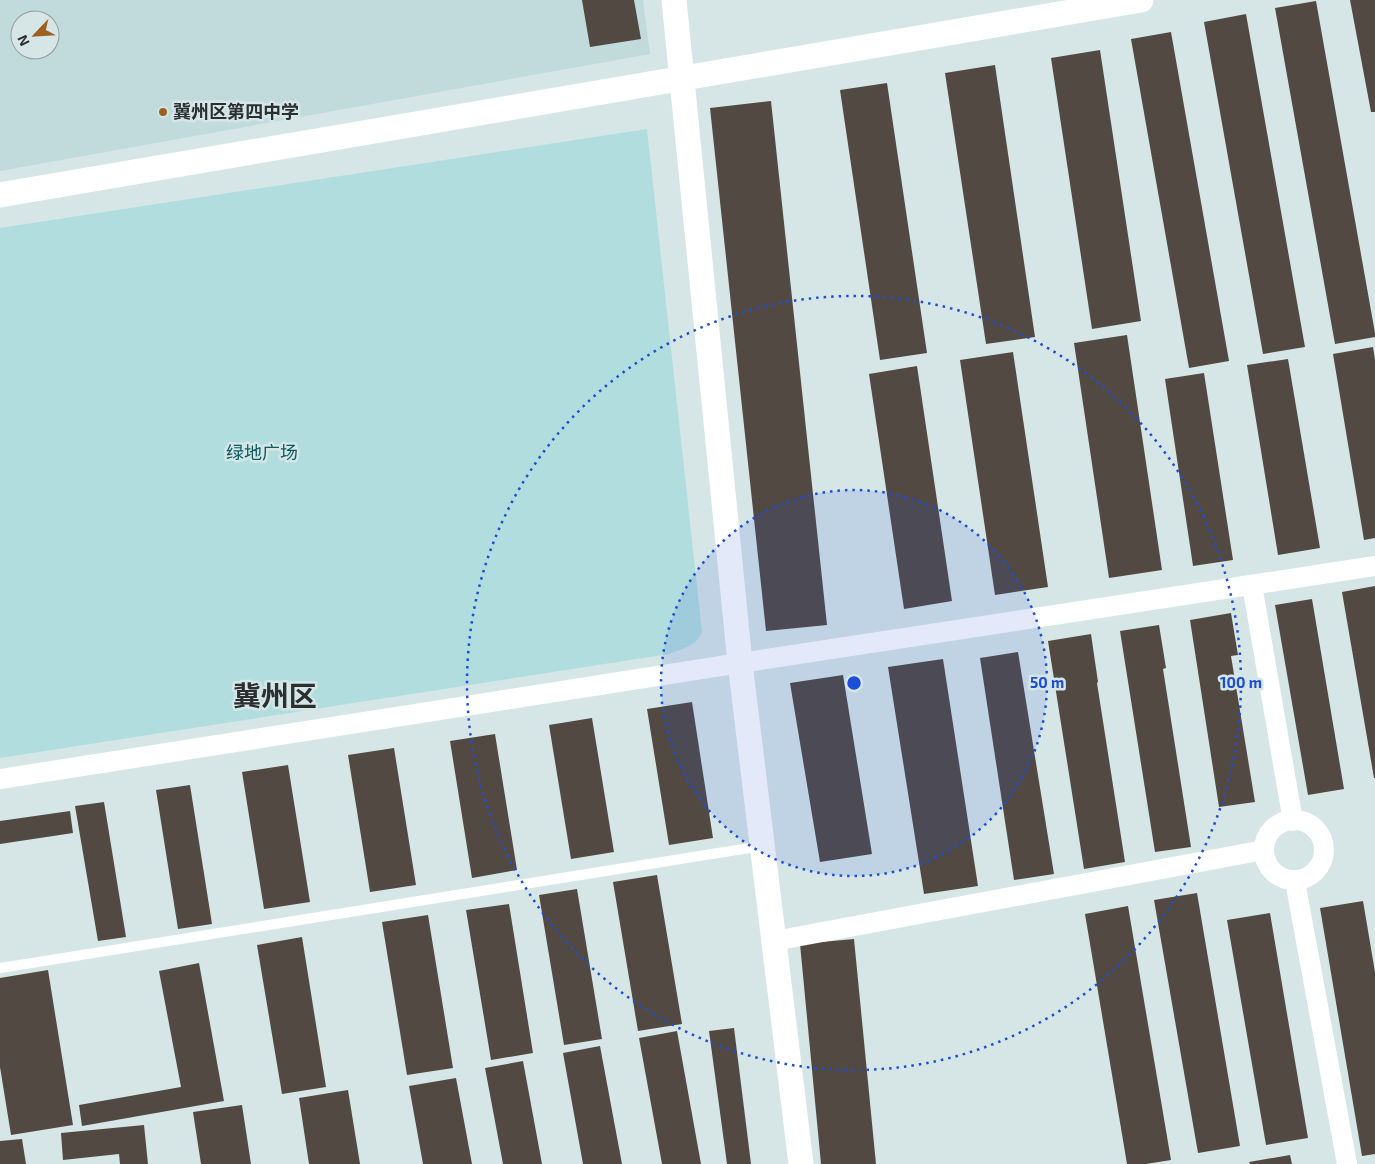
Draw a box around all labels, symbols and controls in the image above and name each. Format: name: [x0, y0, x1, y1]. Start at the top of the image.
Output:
north arrow: [10, 10, 60, 60]
text: N: [13, 33, 33, 49]
place label: 冀州区第四中学: [173, 100, 299, 122]
marker: 冀州区第四中学: [157, 106, 169, 118]
park label: 绿地广场: [226, 441, 298, 463]
text: 50 m: [1030, 673, 1064, 691]
text: 100 m: [1220, 673, 1262, 691]
centre of rings: [845, 674, 863, 692]
district label: 冀州区: [233, 678, 317, 712]

